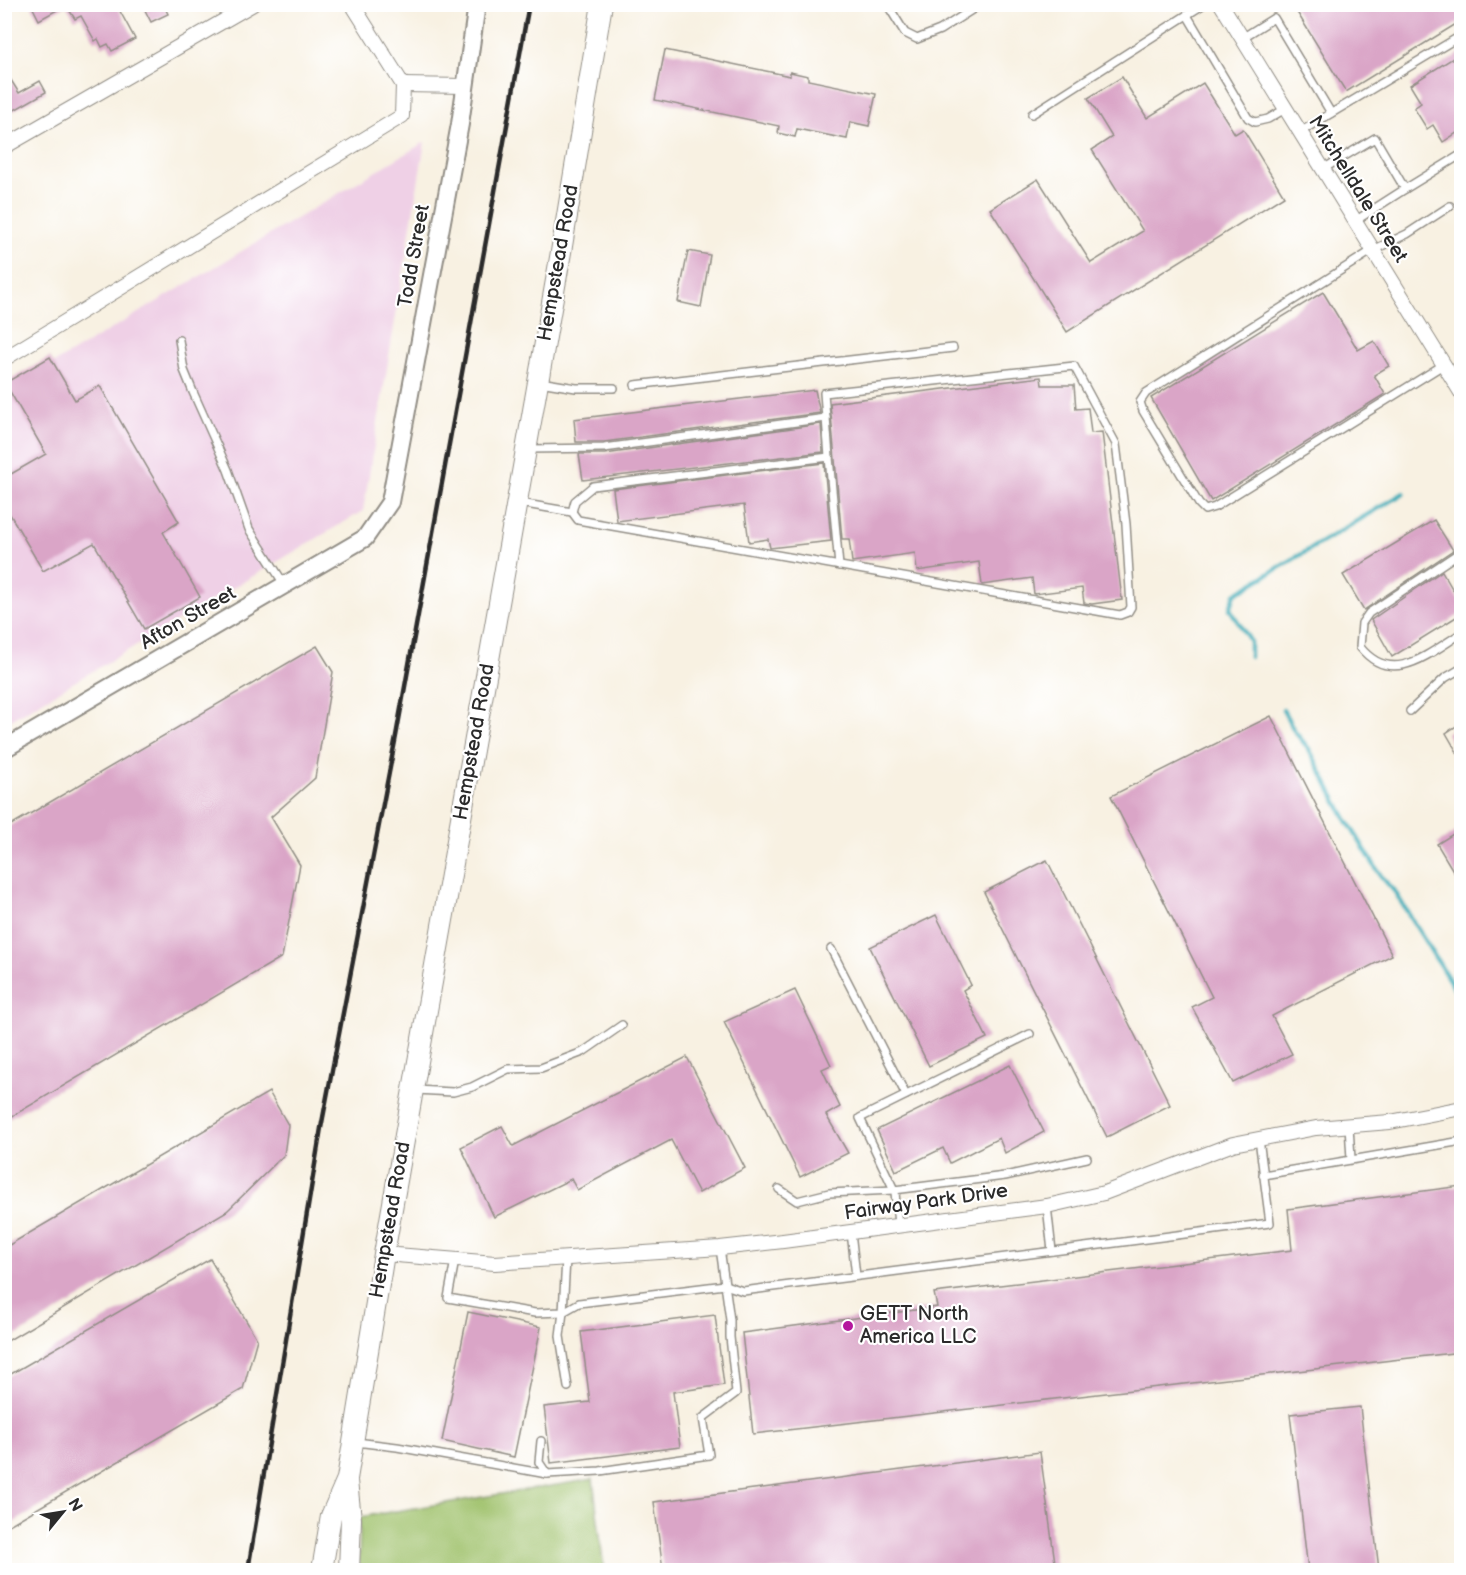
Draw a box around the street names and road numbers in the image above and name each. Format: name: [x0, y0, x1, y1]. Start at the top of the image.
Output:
street label: Mitchelldale Street: [1303, 111, 1413, 267]
street label: Hempstead Road: [532, 183, 584, 343]
street label: Todd Street: [393, 203, 435, 309]
street label: Afton Street: [136, 581, 240, 655]
street label: Hempstead Road: [448, 662, 500, 822]
street label: Hempstead Road: [364, 1140, 416, 1300]
street label: Fairway Park Drive: [843, 1179, 1009, 1225]

